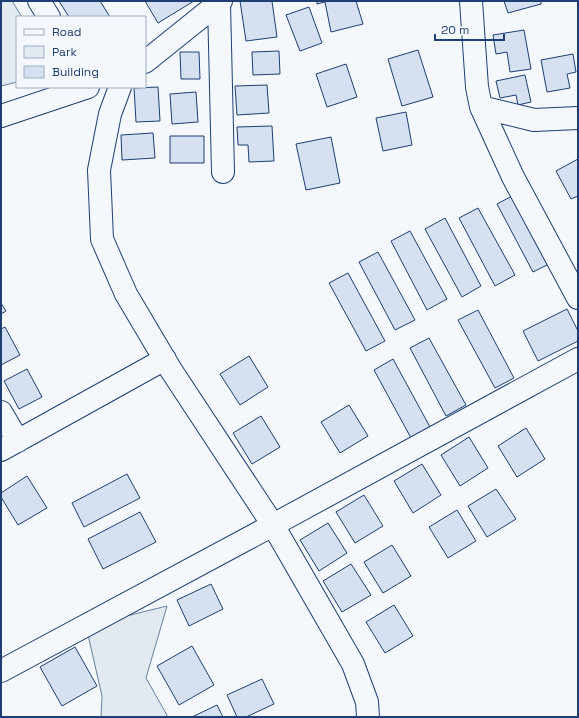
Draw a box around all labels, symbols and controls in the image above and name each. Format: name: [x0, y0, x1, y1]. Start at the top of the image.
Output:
legend: [16, 16, 146, 88]
scale bar: [435, 16, 504, 42]
text: 20 m: [441, 22, 469, 38]
text: Road: [52, 24, 81, 40]
text: Park: [52, 44, 77, 60]
text: Building: [52, 64, 99, 80]

